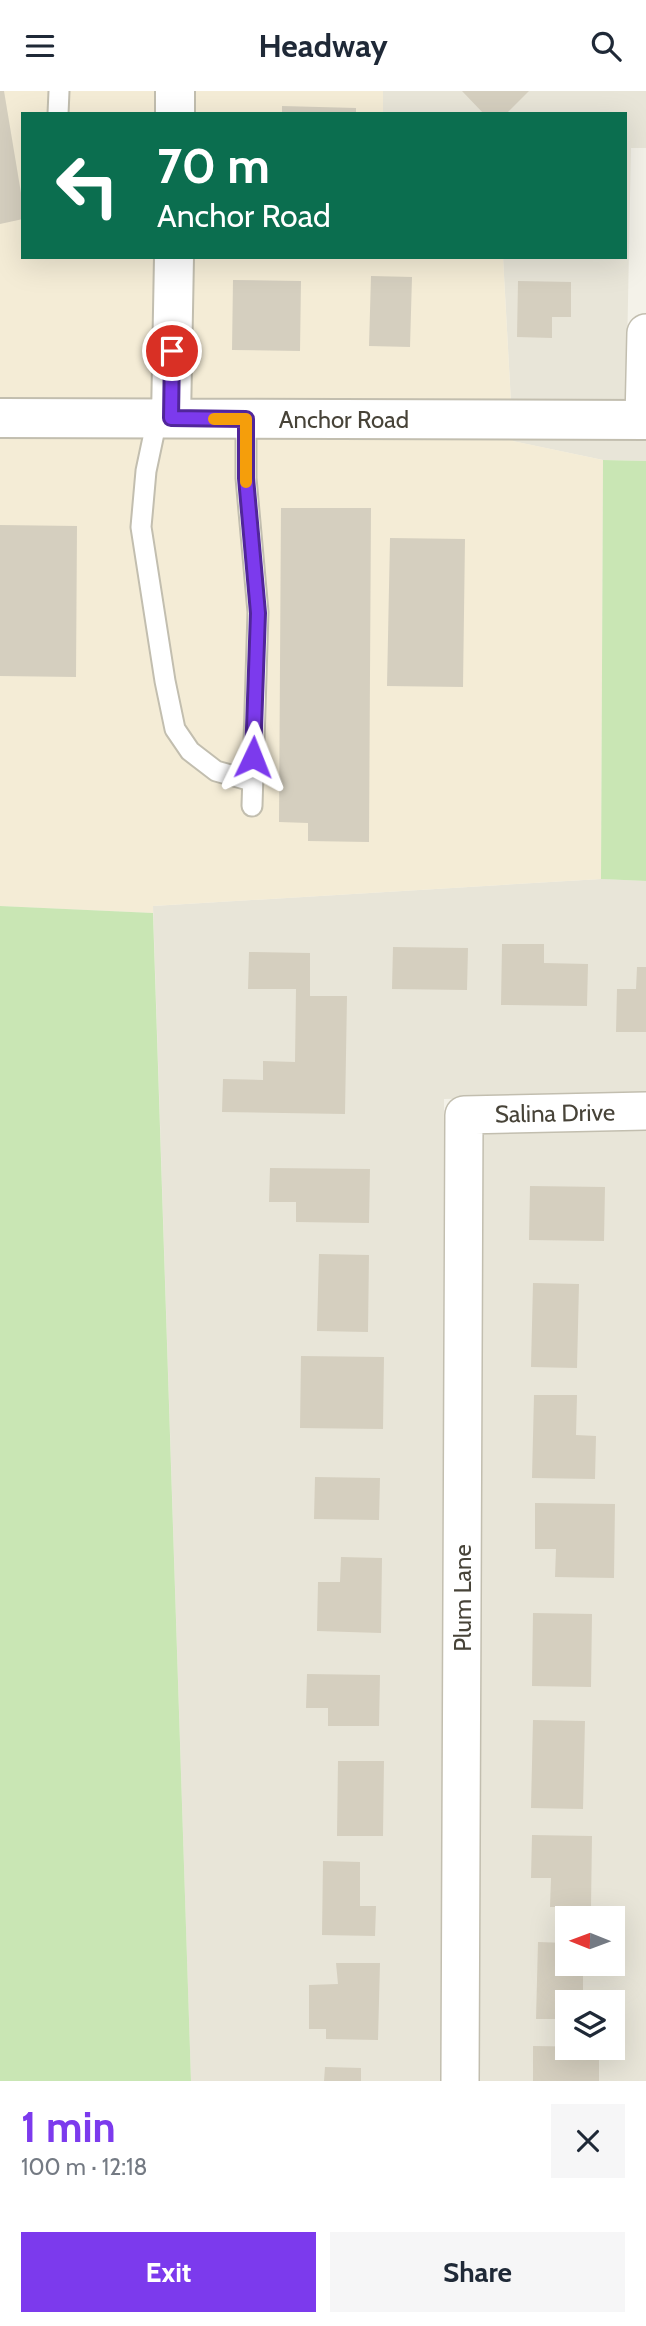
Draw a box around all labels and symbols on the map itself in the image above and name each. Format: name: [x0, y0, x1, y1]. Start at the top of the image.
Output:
pin: [142, 321, 202, 381]
street label: Anchor Road: [279, 405, 409, 434]
position arrow: [216, 720, 290, 794]
street label: Salina Drive: [495, 1097, 615, 1129]
street label: Plum Lane: [448, 1544, 477, 1652]
north arrow: [555, 1906, 625, 1976]

